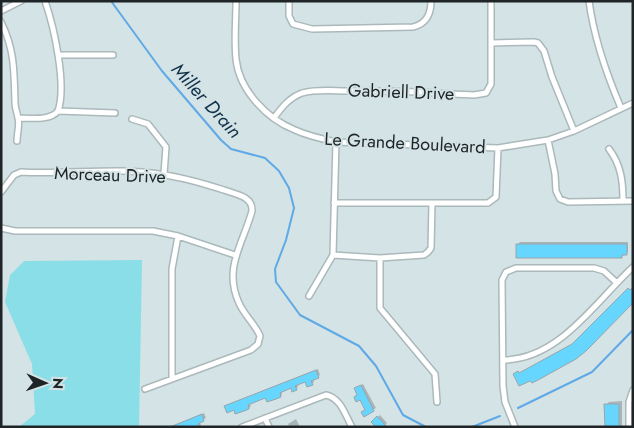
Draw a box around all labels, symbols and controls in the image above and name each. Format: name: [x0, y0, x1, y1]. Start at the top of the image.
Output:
water label: Miller Drain: [165, 57, 248, 144]
street label: Gabriell Drive: [347, 77, 455, 107]
street label: Le Grande Boulevard: [324, 126, 486, 160]
street label: Morceau Drive: [54, 160, 166, 190]
north arrow: [20, 358, 70, 408]
text: N: [48, 378, 68, 389]

